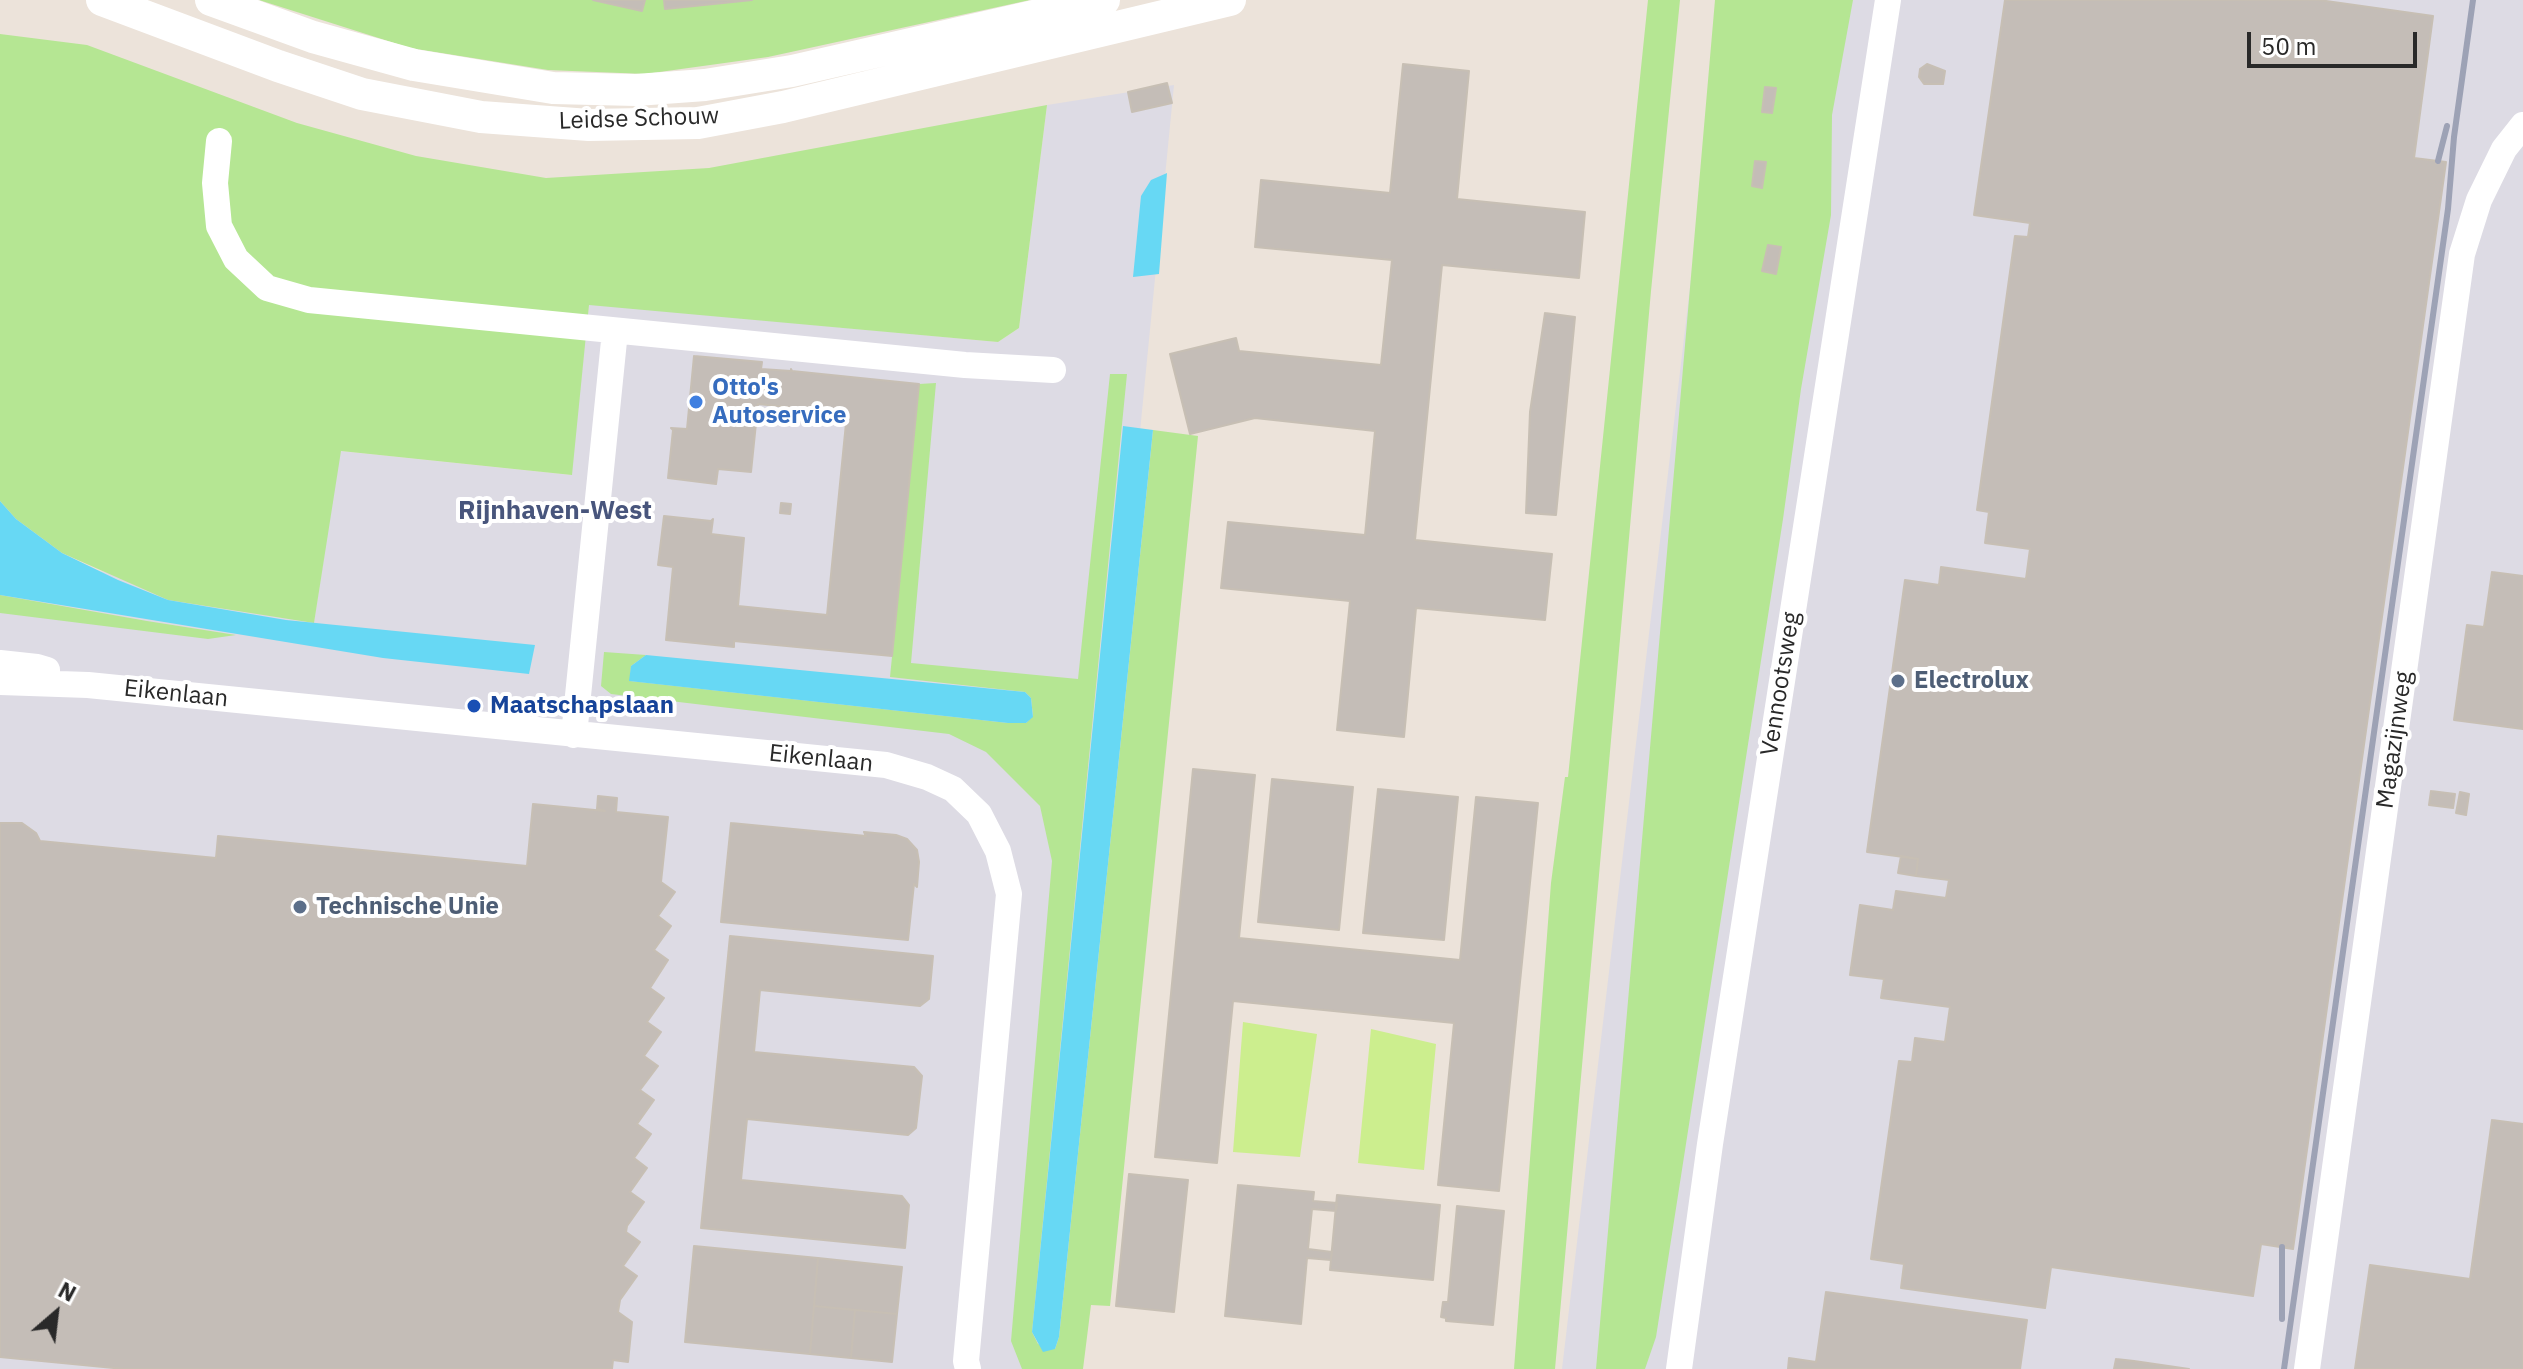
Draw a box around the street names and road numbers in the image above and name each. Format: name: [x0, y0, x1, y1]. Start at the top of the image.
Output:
street label: Leidse Schouw: [558, 102, 720, 136]
street label: Vennootsweg: [1755, 610, 1807, 758]
street label: Magazijnweg: [2371, 669, 2419, 811]
street label: Eikenlaan: [122, 674, 230, 714]
street label: Eikenlaan: [767, 739, 875, 779]

